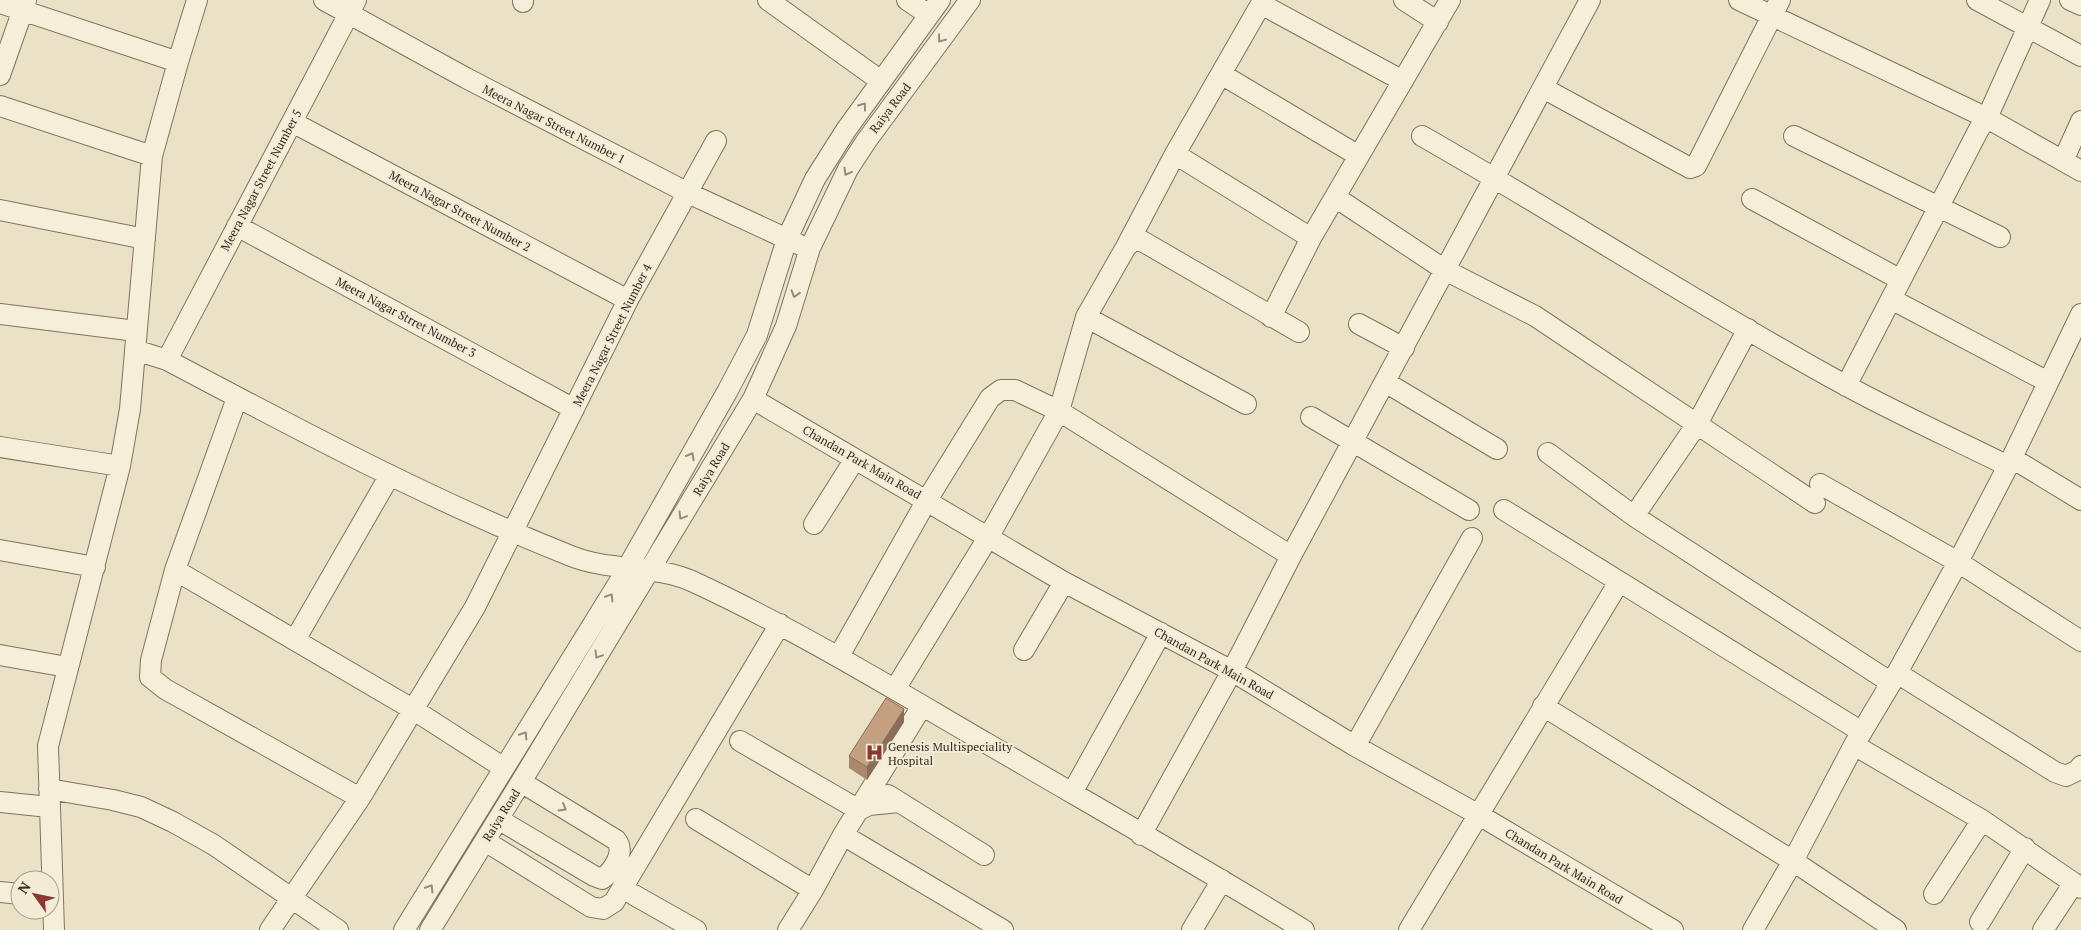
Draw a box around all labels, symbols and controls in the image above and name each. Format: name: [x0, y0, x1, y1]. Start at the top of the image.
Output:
one-way arrow: [938, 33, 947, 43]
street label: Raiya Road: [866, 80, 914, 136]
street label: Meera Nagar Street Number 1: [480, 81, 628, 167]
one-way arrow: [857, 102, 866, 112]
street label: Meera Nagar Street Number 5: [217, 107, 305, 253]
one-way arrow: [843, 166, 853, 175]
street label: Meera Nagar Street Number 2: [387, 167, 533, 255]
street label: Meera Nagar Street Number 4: [569, 261, 655, 409]
street label: Meera Nagar Strret Number 3: [333, 274, 479, 360]
one-way arrow: [790, 290, 800, 298]
street label: Chandan Park Main Road: [800, 422, 924, 502]
street label: Raiya Road: [689, 440, 733, 498]
one-way arrow: [684, 452, 694, 461]
one-way arrow: [679, 511, 689, 520]
one-way arrow: [604, 594, 613, 603]
street label: Chandan Park Main Road: [1152, 624, 1277, 702]
one-way arrow: [594, 650, 604, 659]
one-way arrow: [518, 732, 528, 741]
place label: Genesis Multispeciality Hospital: [888, 739, 1013, 768]
hospital icon: Genesis Multispeciality Hospital: [864, 743, 884, 763]
street label: Raiya Road: [479, 786, 523, 844]
one-way arrow: [557, 801, 566, 811]
street label: Chandan Park Main Road: [1502, 825, 1626, 907]
north arrow: [10, 870, 60, 920]
text: N: [13, 878, 35, 897]
one-way arrow: [423, 885, 433, 894]

